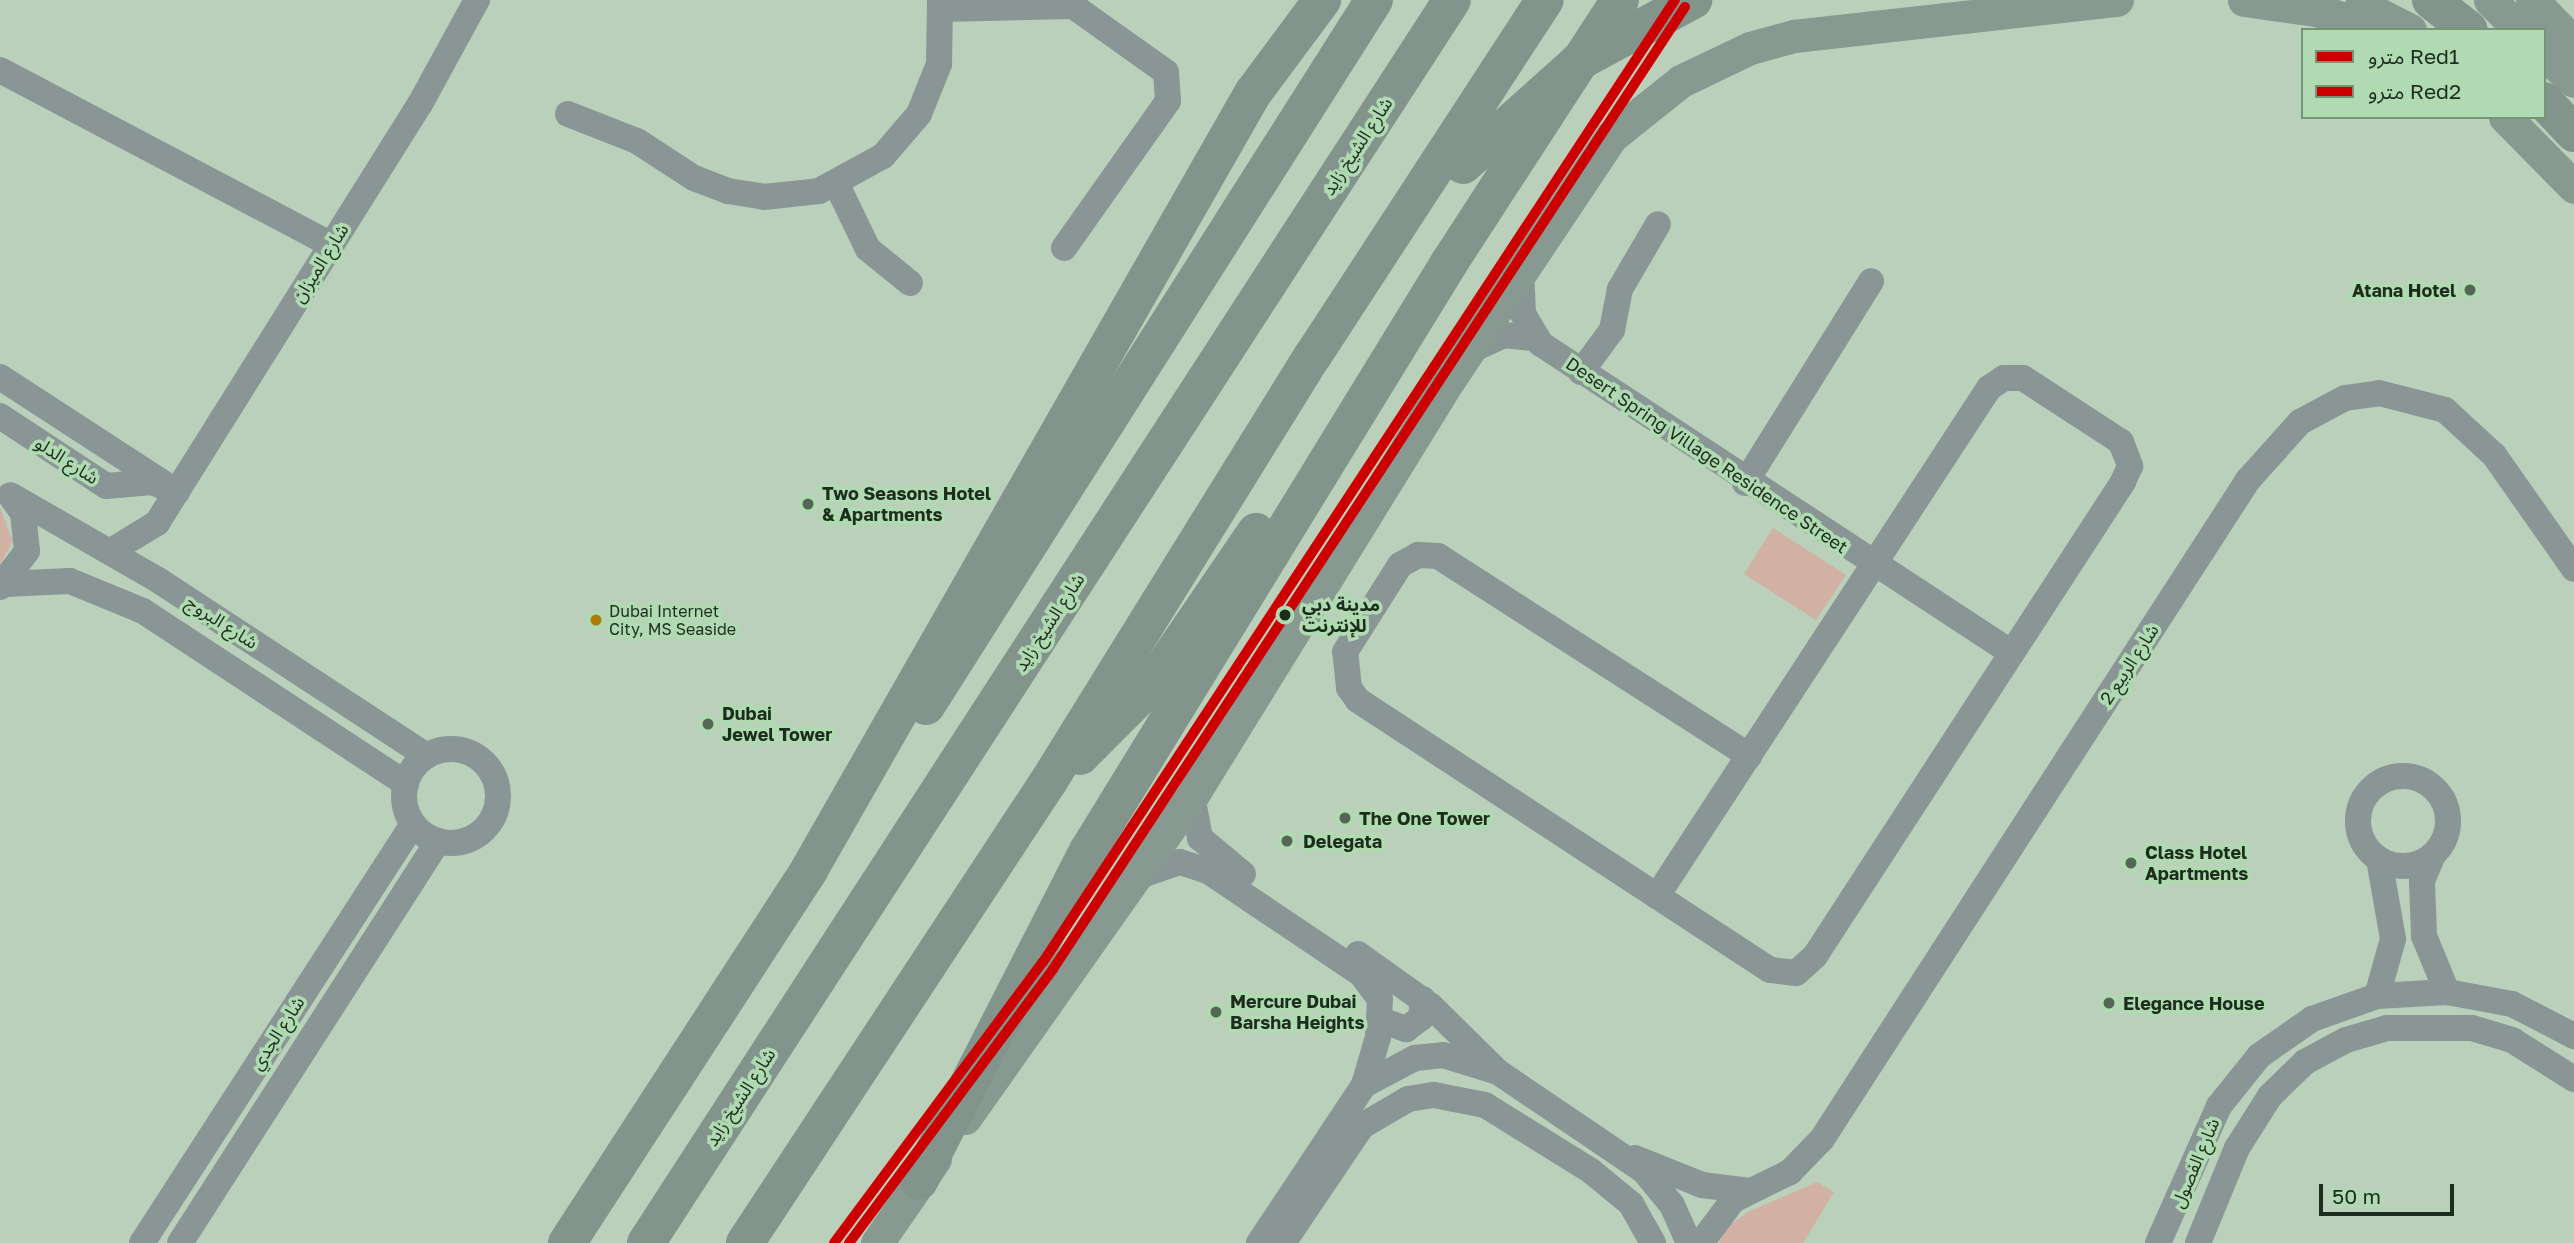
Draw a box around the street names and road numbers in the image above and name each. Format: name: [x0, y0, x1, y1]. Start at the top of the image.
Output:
street label: شارع الشيخ زايد: [1317, 93, 1397, 199]
street label: شارع الميزان: [287, 220, 353, 306]
street label: Desert Spring Village Residence Street: [1562, 352, 1852, 558]
street label: شارع الدلو: [31, 432, 103, 488]
street label: شارع الشيخ زايد: [1009, 569, 1089, 675]
street label: شارع البروج: [182, 591, 262, 653]
street label: شارع الربيع 2: [2095, 620, 2163, 708]
street label: شارع الجدي: [245, 992, 309, 1074]
street label: شارع الشيخ زايد: [700, 1044, 780, 1150]
street label: شارع الفصول: [2166, 1115, 2224, 1211]

